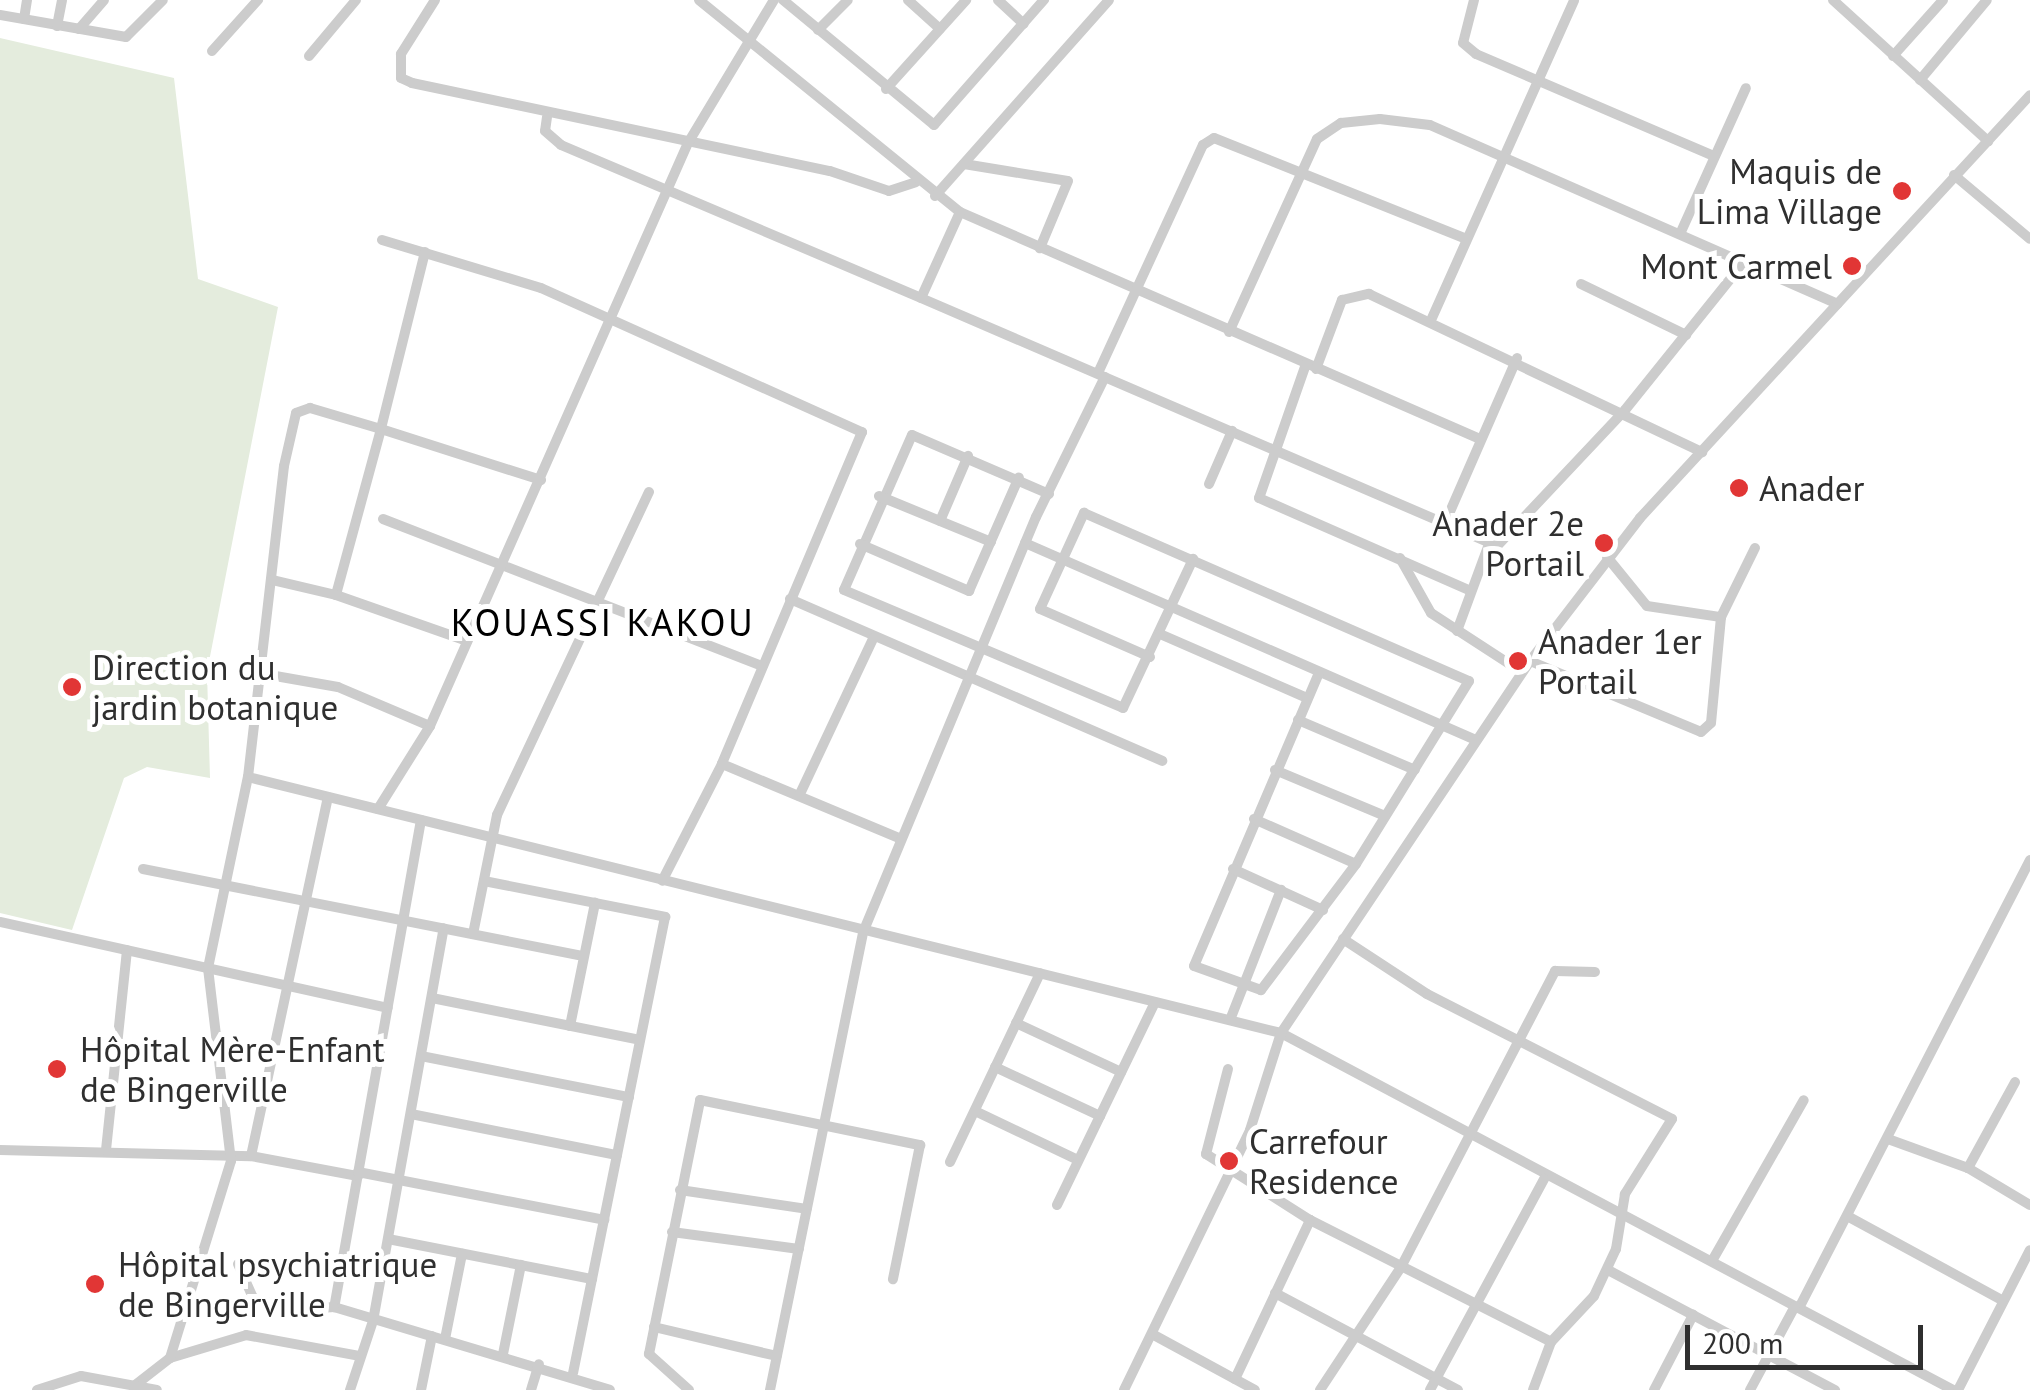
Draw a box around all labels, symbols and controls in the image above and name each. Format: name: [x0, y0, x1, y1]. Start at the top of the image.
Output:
place label: Maquis de Lima Village: [1696, 150, 1882, 232]
marker: Maquis de Lima Village: [1891, 180, 1913, 202]
place label: Mont Carmel: [1640, 245, 1832, 287]
marker: Mont Carmel: [1841, 255, 1863, 277]
place label: Anader: [1759, 467, 1864, 509]
marker: Anader: [1728, 477, 1750, 499]
place label: Anader 2e Portail: [1432, 502, 1584, 584]
marker: Anader 2e Portail: [1593, 532, 1615, 554]
district label: KOUASSI KAKOU: [451, 599, 755, 645]
place label: Anader 1er Portail: [1538, 620, 1702, 702]
place label: Direction du jardin botanique: [92, 646, 338, 728]
marker: Anader 1er Portail: [1507, 650, 1529, 672]
marker: Direction du jardin botanique: [61, 676, 83, 698]
place label: Hôpital Mère-Enfant de Bingerville: [80, 1028, 385, 1110]
marker: Hôpital Mère-Enfant de Bingerville: [44, 1056, 70, 1082]
place label: Carrefour Residence: [1249, 1120, 1399, 1202]
marker: Carrefour Residence: [1218, 1150, 1240, 1172]
place label: Hôpital psychiatrique de Bingerville: [118, 1243, 437, 1325]
marker: Hôpital psychiatrique de Bingerville: [82, 1271, 108, 1297]
scale bar: [1690, 1305, 1928, 1367]
text: 200 m: [1702, 1323, 1783, 1362]

